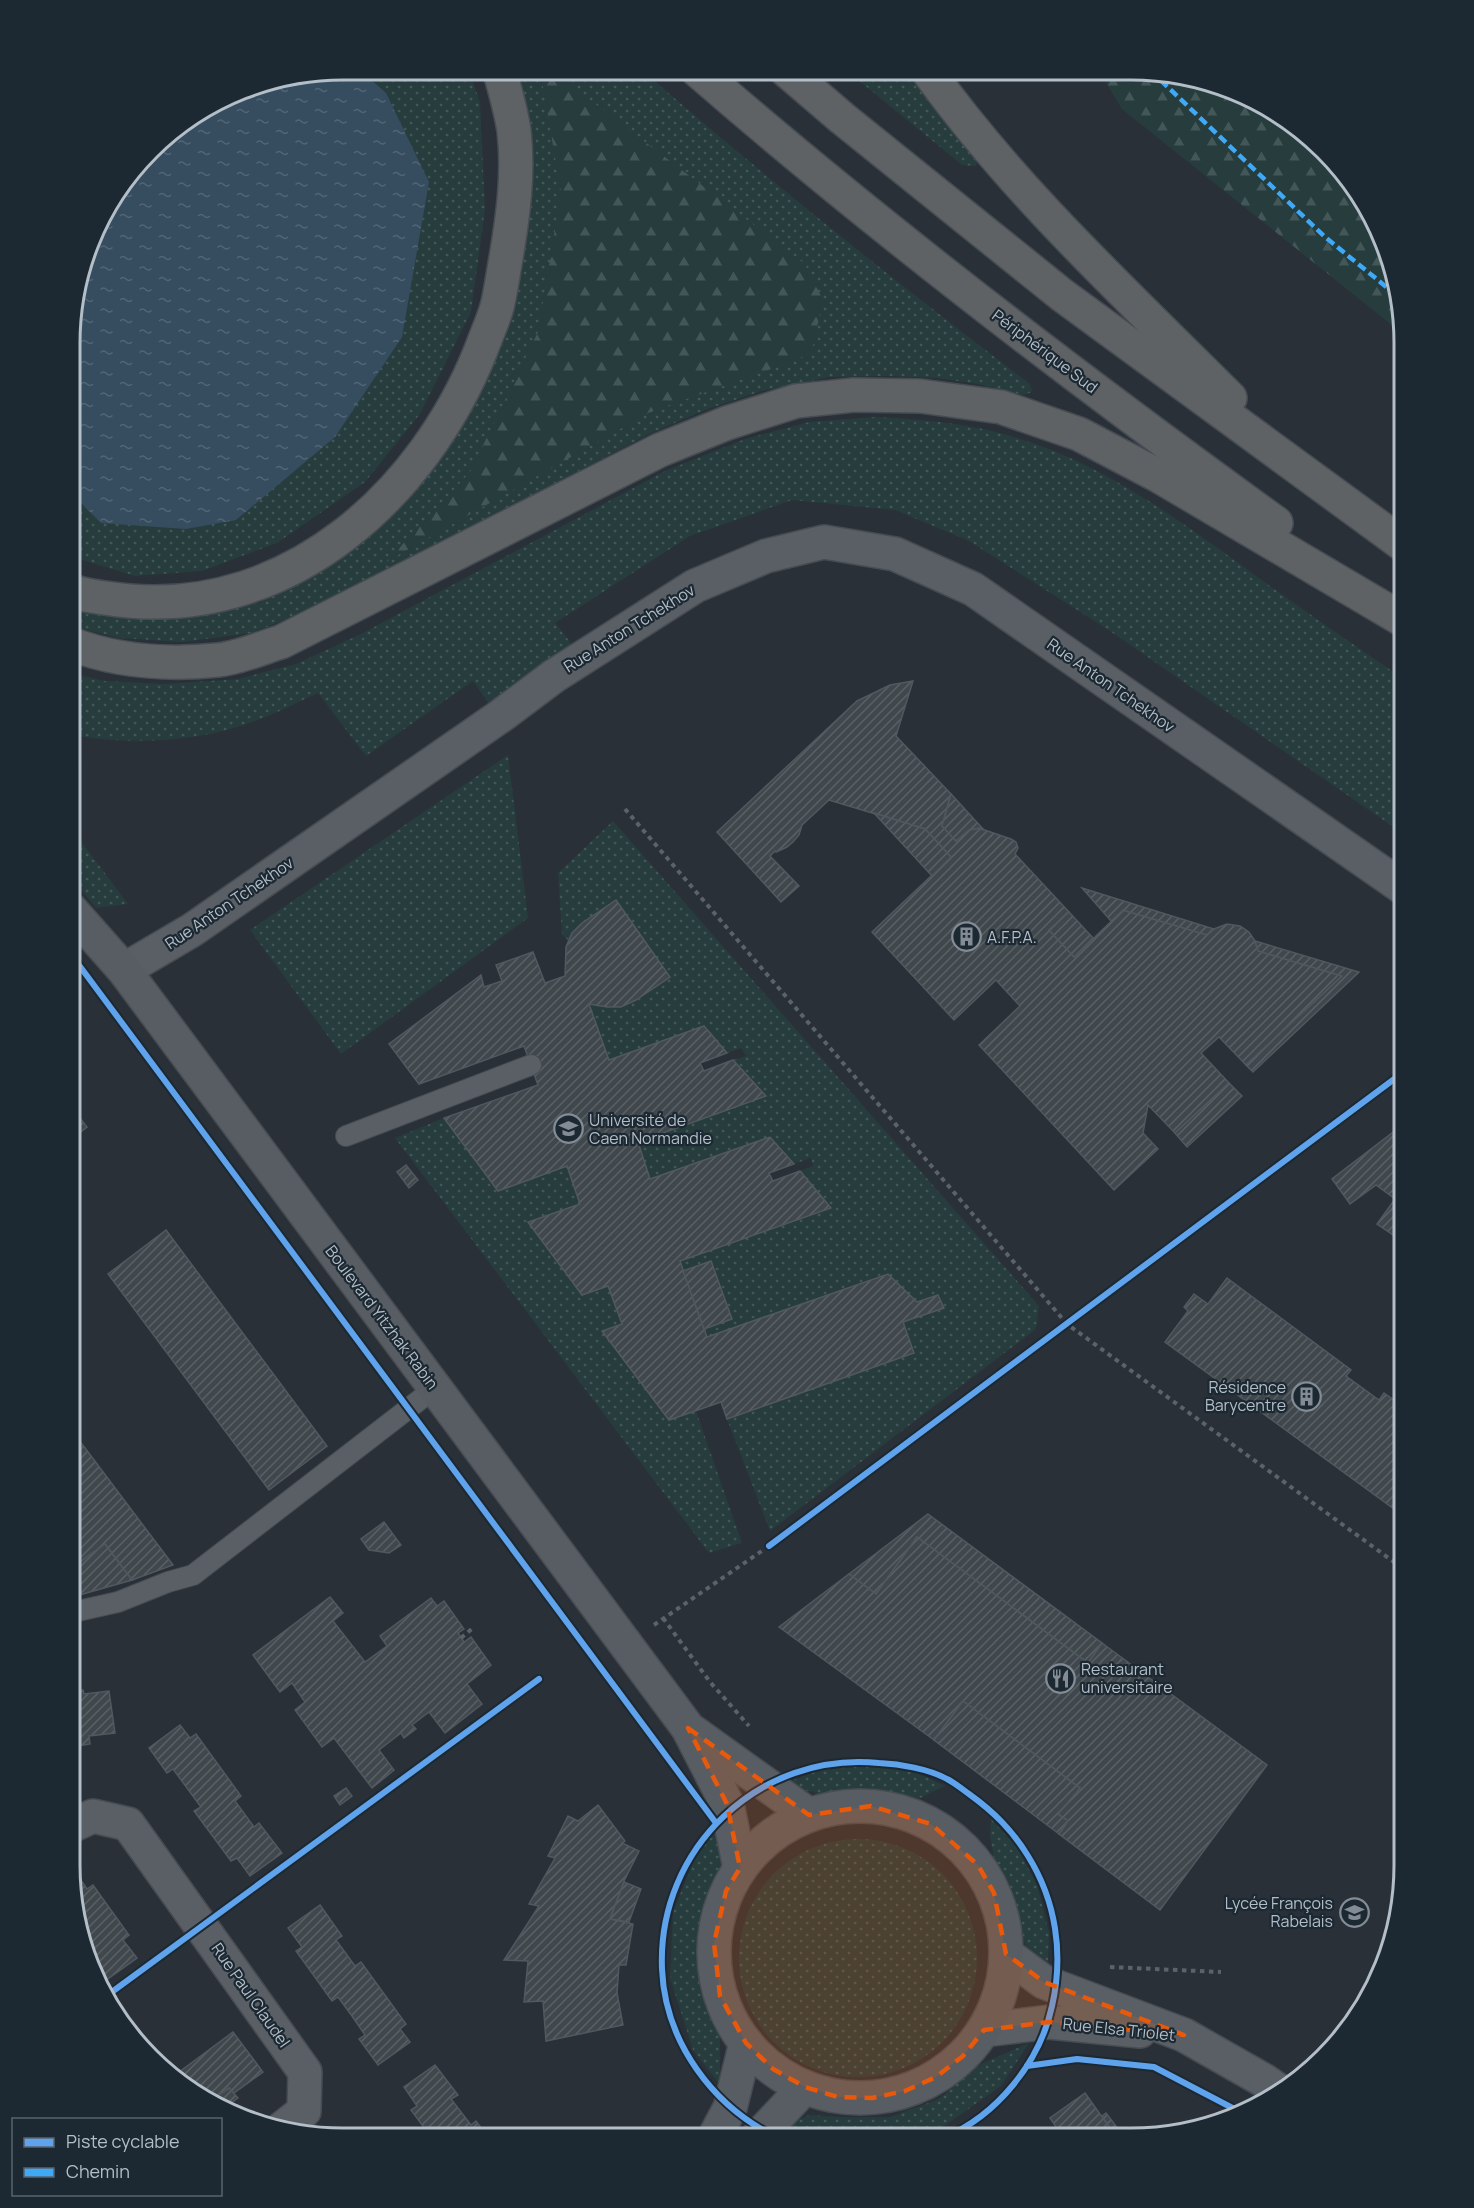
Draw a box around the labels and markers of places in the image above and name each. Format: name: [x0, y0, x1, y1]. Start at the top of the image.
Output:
building icon: A.F.P.A.: [950, 921, 982, 953]
place label: A.F.P.A.: [987, 926, 1037, 948]
place label: Université de Caen Normandie: [589, 1109, 712, 1149]
school or university icon: Université de Caen Normandie: [552, 1113, 584, 1145]
place label: Résidence Barycentre: [1205, 1376, 1286, 1416]
building icon: Résidence Barycentre: [1291, 1380, 1323, 1412]
place label: Restaurant universitaire: [1081, 1658, 1172, 1698]
restaurant icon: Restaurant universitaire: [1044, 1662, 1076, 1694]
place label: Lycée François Rabelais: [1225, 1892, 1333, 1932]
school or university icon: Lycée François Rabelais: [1338, 1896, 1370, 1928]

